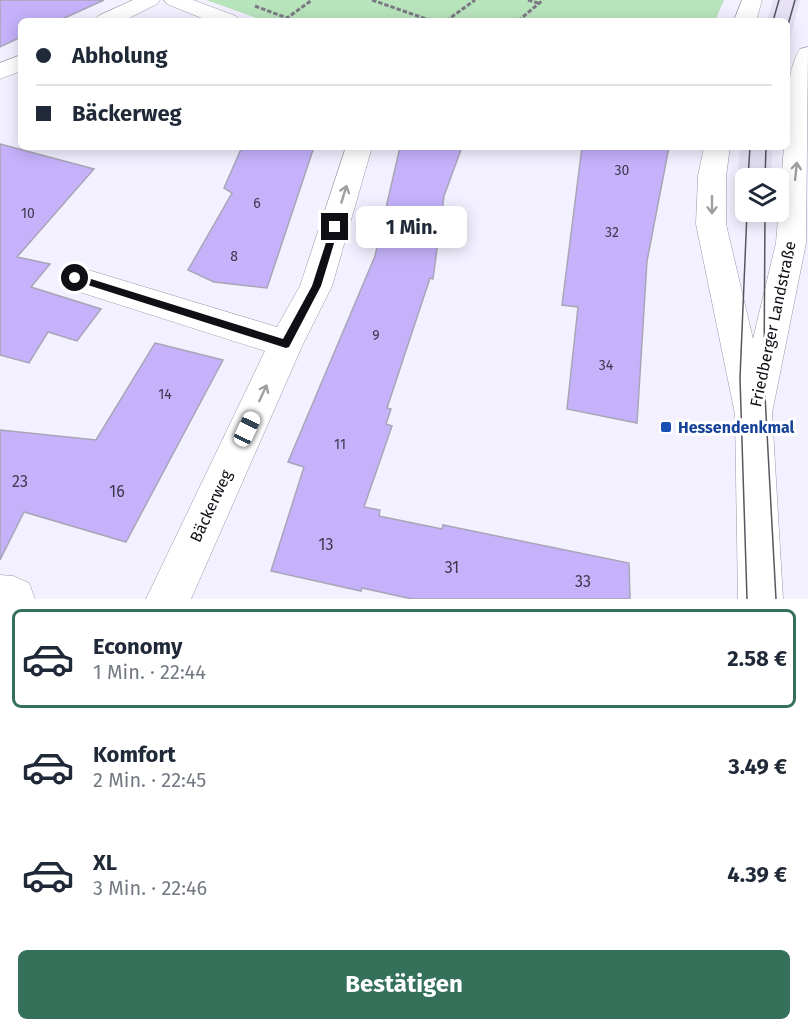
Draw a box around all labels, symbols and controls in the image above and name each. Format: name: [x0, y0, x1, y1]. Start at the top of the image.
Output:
text: Abholung: [72, 42, 168, 69]
text: Bäckerweg: [72, 100, 182, 127]
house number: 30: [615, 162, 630, 179]
one-way arrow: [791, 162, 802, 181]
map controls: [735, 168, 789, 222]
button: layers: [735, 168, 789, 222]
one-way arrow: [340, 185, 351, 204]
house number: 6: [253, 195, 261, 212]
one-way arrow: [706, 195, 717, 215]
house number: 10: [21, 205, 35, 222]
callout: 1 Min.: [356, 206, 467, 248]
route end: [321, 213, 348, 240]
text: 1 Min.: [386, 215, 437, 239]
house number: 32: [605, 224, 619, 241]
street label: Friedberger Landstraße: [746, 239, 800, 409]
house number: 8: [230, 248, 238, 265]
route start: [61, 264, 88, 291]
house number: 9: [372, 327, 380, 344]
house number: 34: [599, 357, 614, 374]
one-way arrow: [258, 385, 269, 403]
house number: 14: [158, 386, 172, 403]
car: [231, 409, 263, 449]
place label: Hessendenkmal: [678, 418, 795, 437]
marker: Hessendenkmal: [659, 420, 673, 434]
house number: 11: [334, 436, 346, 453]
street label: Bäckerweg: [186, 466, 236, 545]
house number: 23: [12, 472, 28, 491]
house number: 16: [109, 482, 125, 501]
house number: 13: [319, 535, 333, 554]
house number: 31: [445, 558, 459, 577]
house number: 33: [575, 572, 591, 591]
icon: car: [21, 632, 75, 686]
text: Economy: [93, 633, 182, 660]
text: 2.58 €: [727, 645, 787, 672]
text: 1 Min. · 22:44: [93, 660, 206, 684]
icon: car: [21, 740, 75, 794]
text: Komfort: [93, 741, 176, 768]
text: 3.49 €: [728, 753, 787, 780]
text: 2 Min. · 22:45: [93, 768, 206, 792]
icon: car: [21, 848, 75, 902]
text: XL: [93, 849, 117, 876]
text: 4.39 €: [727, 861, 787, 888]
text: 3 Min. · 22:46: [93, 876, 207, 900]
button: Bestätigen: [18, 950, 790, 1019]

